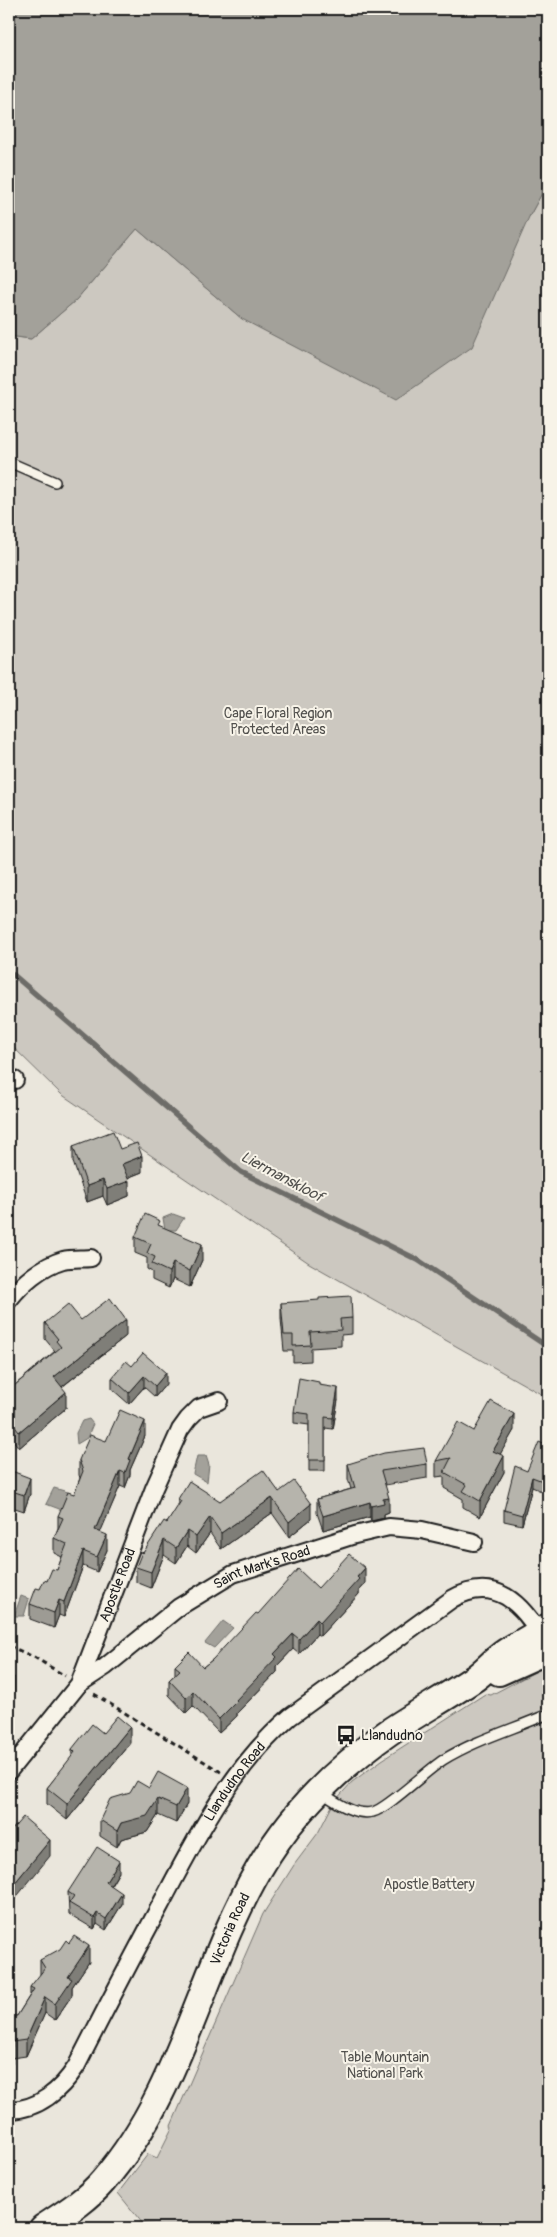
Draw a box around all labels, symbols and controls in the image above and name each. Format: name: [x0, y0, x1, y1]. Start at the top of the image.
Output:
park label: Cape Floral Region Protected Areas: [224, 705, 332, 738]
water label: Liermanskloof: [238, 1147, 329, 1208]
street label: Saint Mark's Road: [210, 1541, 312, 1593]
street label: Apostle Road: [95, 1545, 139, 1624]
bus stop icon: Llandudno: [335, 1724, 357, 1746]
place label: Llandudno: [361, 1727, 423, 1744]
street label: Llandudno Road: [200, 1738, 269, 1824]
park label: Apostle Battery: [383, 1876, 475, 1893]
street label: Victoria Road: [206, 1890, 253, 1967]
park label: Table Mountain National Park: [341, 2049, 429, 2082]

